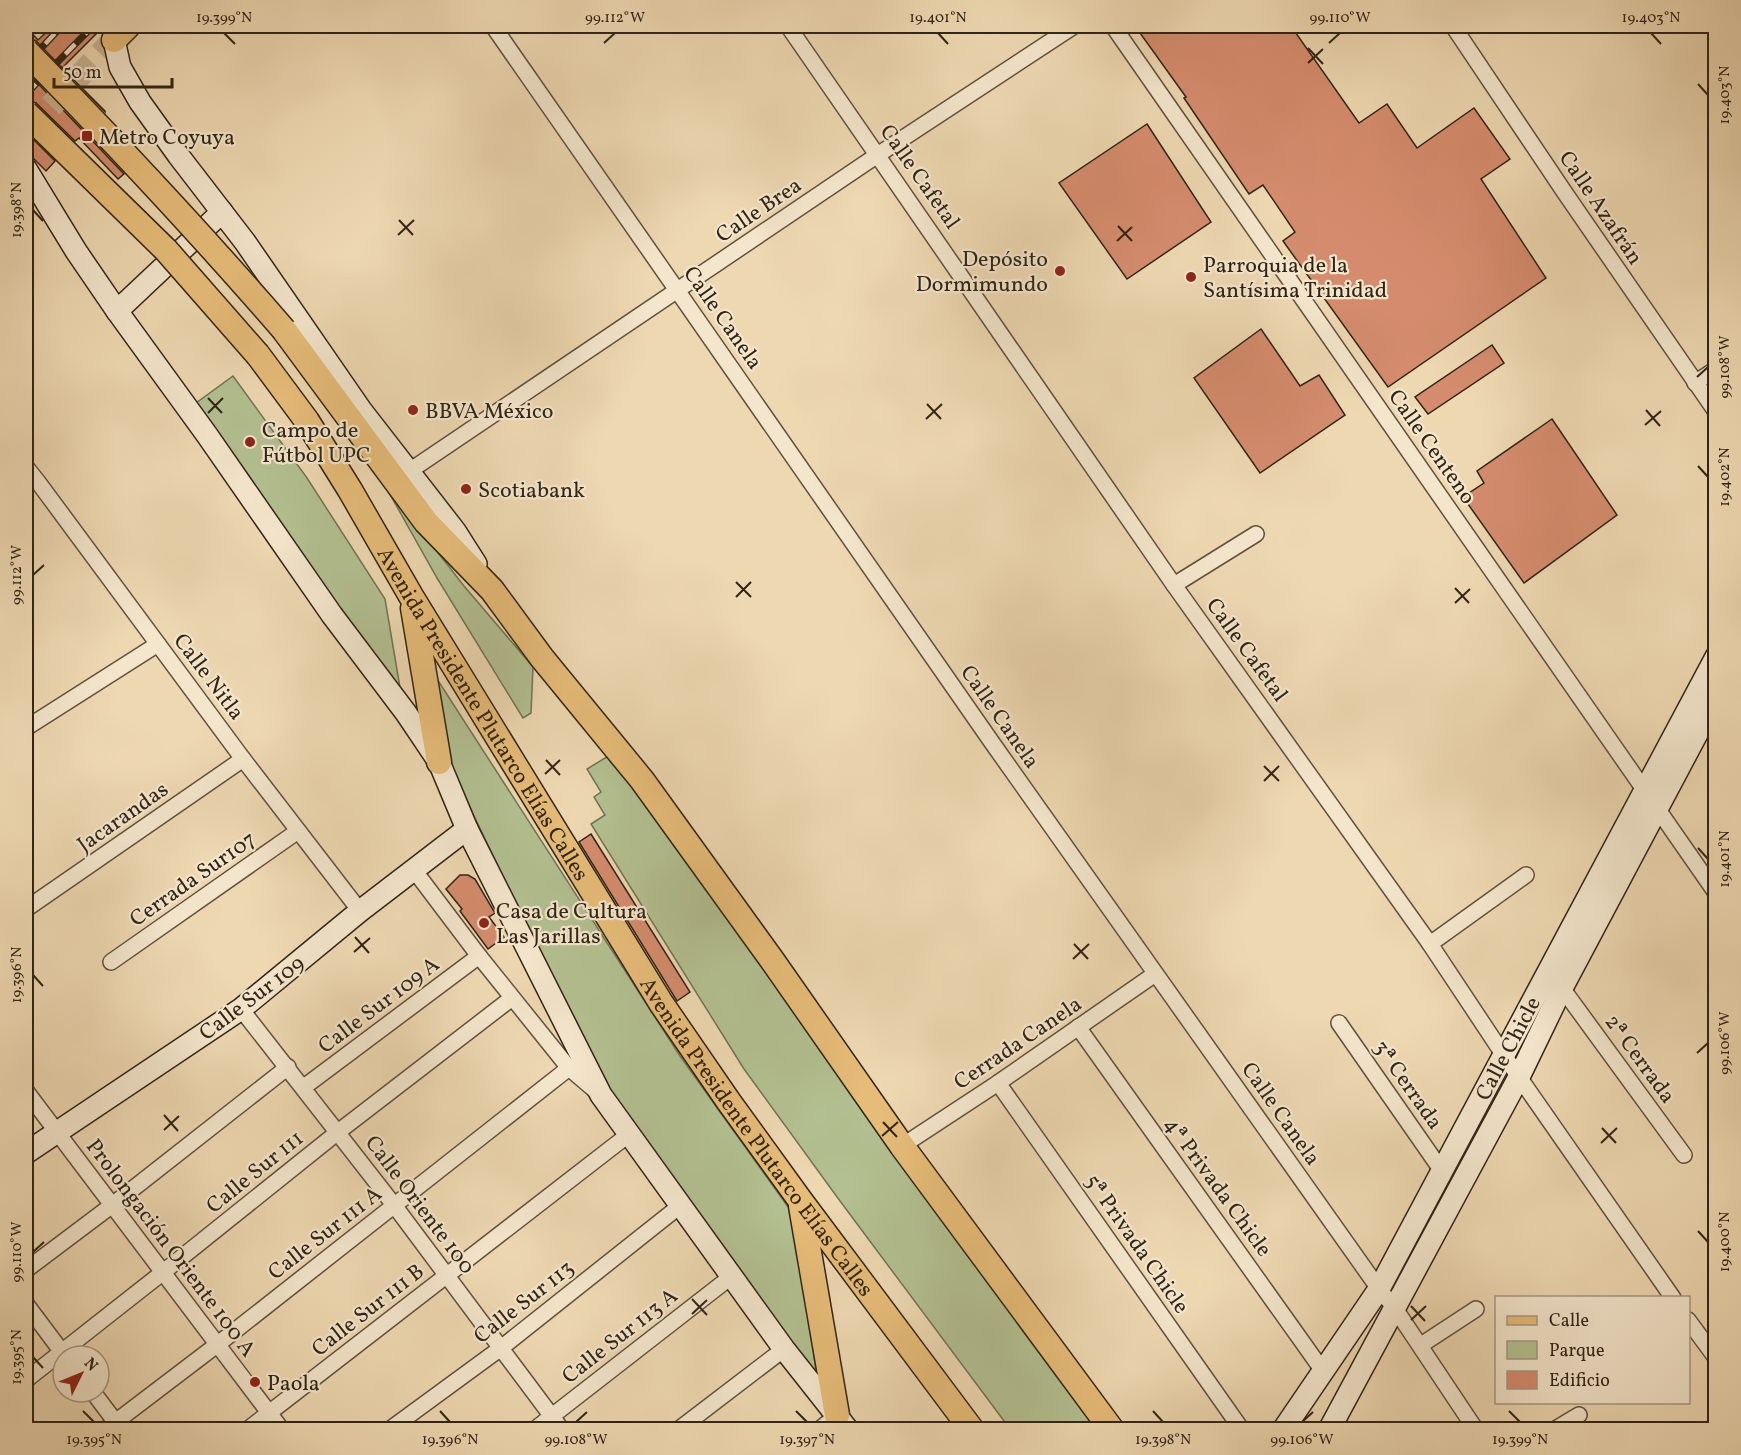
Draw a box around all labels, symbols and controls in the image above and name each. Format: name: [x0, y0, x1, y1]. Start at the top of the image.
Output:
text: 19.399°N: [196, 8, 252, 29]
text: 99.112°W: [585, 8, 645, 29]
text: 19.401°N: [909, 8, 967, 29]
text: 99.110°W: [1309, 8, 1371, 29]
text: 19.403°N: [1622, 8, 1680, 29]
scale bar: [54, 51, 172, 89]
text: 50 m: [63, 61, 102, 86]
text: 19.403°N: [1715, 66, 1736, 124]
street label: Calle Cafetal: [871, 119, 967, 236]
place label: Metro Coyuya: [99, 123, 235, 154]
marker: Metro Coyuya: [80, 129, 94, 143]
street label: Calle Azafrán: [1550, 145, 1650, 272]
street label: Calle Brea: [710, 171, 809, 251]
text: 19.398°N: [7, 182, 28, 238]
place label: Depósito Dormimundo: [916, 245, 1048, 301]
place label: Parroquia de la Santísima Trinidad: [1203, 251, 1387, 307]
street label: Calle Canela: [675, 261, 769, 376]
marker: Depósito Dormimundo: [1053, 264, 1067, 278]
marker: Parroquia de la Santísima Trinidad: [1184, 270, 1198, 284]
text: 99.108°W: [1715, 335, 1736, 399]
street label: Calle Centeno: [1380, 384, 1482, 511]
place label: BBVA México: [425, 397, 554, 428]
marker: BBVA México: [406, 403, 420, 417]
place label: Campo de Fútbol UPC: [262, 416, 370, 472]
marker: Campo de Fútbol UPC: [243, 435, 257, 449]
text: 19.402°N: [1715, 447, 1736, 507]
place label: Scotiabank: [478, 476, 585, 507]
marker: Scotiabank: [459, 482, 473, 496]
street label: Avenida Presidente Plutarco Elías Calles: [368, 542, 595, 888]
text: 99.112°W: [7, 545, 28, 605]
street label: Calle Cafetal: [1198, 592, 1294, 709]
street label: Calle Nitla: [165, 628, 251, 727]
street label: Calle Canela: [952, 660, 1046, 775]
street label: Jacarandas: [72, 775, 175, 861]
street label: Cerrada Sur107: [124, 825, 263, 935]
text: 19.401°N: [1715, 830, 1736, 888]
place label: Casa de Cultura Las Jarillas: [496, 897, 647, 953]
marker: Casa de Cultura Las Jarillas: [477, 916, 491, 930]
text: 19.396°N: [7, 947, 28, 1003]
street label: Calle Sur 109: [193, 949, 312, 1049]
street label: Calle Sur 109 A: [312, 950, 447, 1062]
street label: Avenida Presidente Plutarco Elías Calles: [631, 972, 880, 1304]
street label: Cerrada Canela: [948, 990, 1089, 1098]
street label: Calle Chicle: [1469, 992, 1550, 1107]
street label: 2ª Cerrada: [1596, 1009, 1682, 1110]
text: 99.106°W: [1715, 1011, 1736, 1075]
street label: 3ª Cerrada: [1365, 1034, 1449, 1136]
street label: Calle Canela: [1233, 1057, 1327, 1172]
street label: 4ª Privada Chicle: [1156, 1111, 1278, 1264]
street label: Calle Sur 111: [200, 1124, 311, 1222]
street label: Calle Oriente 100: [357, 1130, 481, 1281]
street label: Prolongación Oriente 100 A: [78, 1133, 262, 1364]
street label: 5ª Privada Chicle: [1076, 1168, 1196, 1320]
street label: Calle Sur 111 A: [262, 1180, 389, 1288]
text: 19.400°N: [1715, 1212, 1736, 1272]
text: 99.110°W: [7, 1221, 28, 1283]
street label: Calle Sur 113: [468, 1254, 581, 1352]
street label: Calle Sur 111 B: [306, 1257, 431, 1365]
street label: Calle Sur 113 A: [556, 1282, 685, 1392]
legend: [1495, 1296, 1690, 1404]
text: Calle: [1549, 1309, 1589, 1334]
text: 19.395°N: [7, 1329, 28, 1385]
text: Parque: [1549, 1339, 1604, 1364]
north arrow: [51, 1344, 111, 1404]
text: N: [78, 1353, 103, 1377]
place label: Paola: [267, 1369, 320, 1400]
text: Edificio: [1549, 1369, 1610, 1394]
marker: Paola: [248, 1375, 262, 1389]
text: 19.395°N: [66, 1430, 122, 1451]
text: 19.396°N: [422, 1430, 478, 1451]
text: 99.108°W: [544, 1430, 608, 1451]
text: 19.397°N: [779, 1430, 835, 1451]
text: 19.398°N: [1135, 1430, 1191, 1451]
text: 99.106°W: [1270, 1430, 1334, 1451]
text: 19.399°N: [1492, 1430, 1548, 1451]

